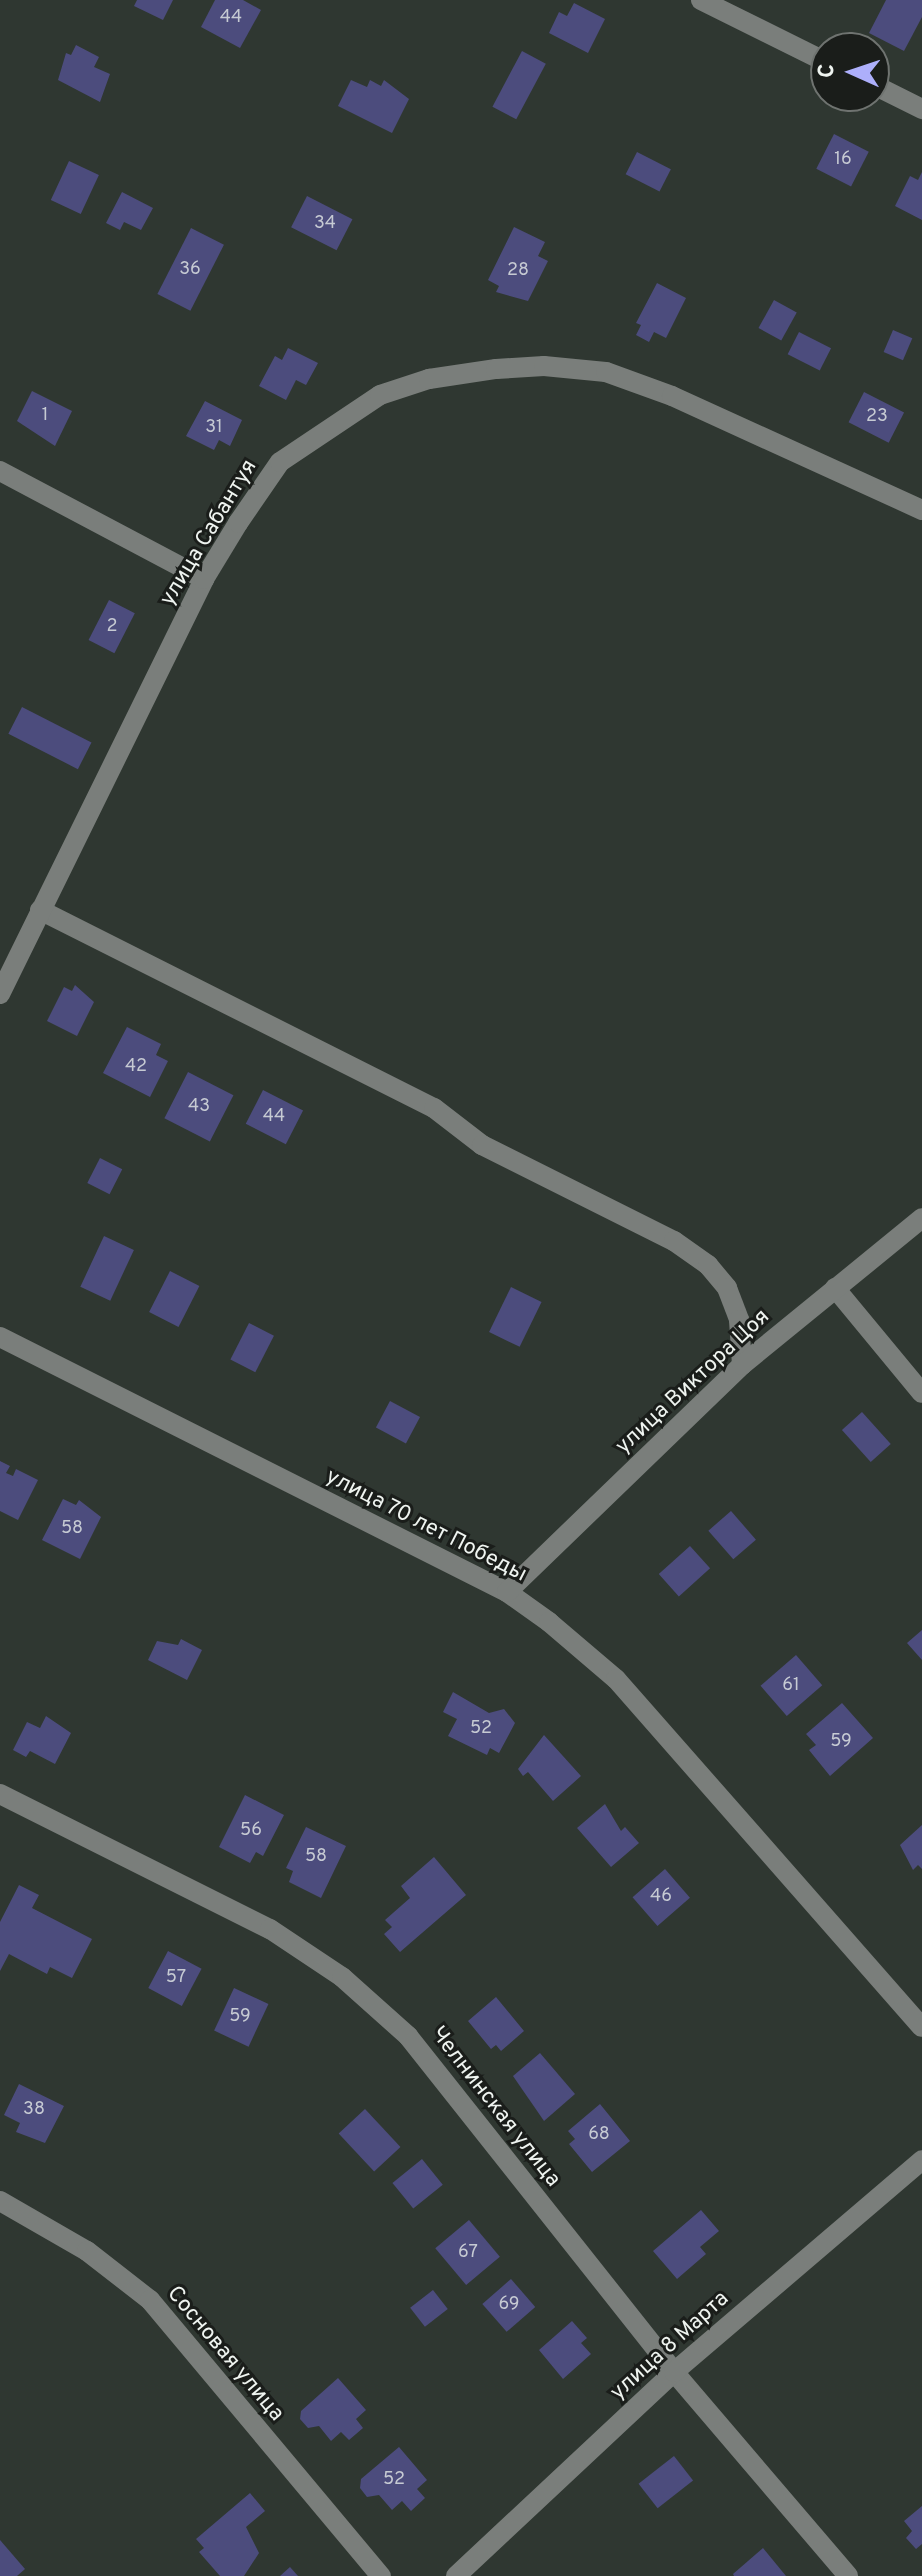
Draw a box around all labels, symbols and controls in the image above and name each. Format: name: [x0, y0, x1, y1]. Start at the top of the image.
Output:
house number: 44: [220, 7, 242, 29]
north arrow: [810, 32, 890, 112]
text: С: [814, 63, 841, 79]
house number: 16: [834, 149, 852, 171]
house number: 34: [314, 213, 336, 235]
house number: 36: [179, 259, 201, 281]
house number: 28: [507, 260, 529, 282]
house number: 1: [42, 405, 48, 427]
house number: 23: [866, 406, 888, 428]
house number: 31: [205, 417, 223, 439]
street label: улица Сабантуя: [155, 455, 263, 611]
house number: 2: [106, 616, 118, 638]
house number: 42: [125, 1056, 147, 1078]
house number: 43: [188, 1096, 210, 1118]
house number: 44: [263, 1106, 285, 1128]
street label: улица Виктора Цоя: [611, 1304, 775, 1460]
street label: улица 70 лет Победы: [321, 1464, 531, 1588]
house number: 58: [61, 1518, 83, 1540]
house number: 61: [782, 1675, 800, 1697]
house number: 52: [470, 1718, 492, 1740]
house number: 59: [830, 1731, 852, 1753]
house number: 56: [240, 1820, 262, 1842]
house number: 58: [305, 1846, 327, 1868]
house number: 46: [650, 1886, 672, 1908]
house number: 57: [166, 1967, 186, 1989]
house number: 59: [229, 2006, 251, 2028]
street label: Челнинская улица: [424, 2022, 566, 2192]
house number: 38: [23, 2099, 45, 2121]
house number: 68: [588, 2124, 610, 2146]
house number: 67: [458, 2242, 478, 2264]
street label: Сосновая улица: [161, 2281, 289, 2427]
street label: улица 8 Марта: [605, 2286, 735, 2406]
house number: 69: [499, 2294, 519, 2316]
house number: 52: [383, 2469, 405, 2491]

